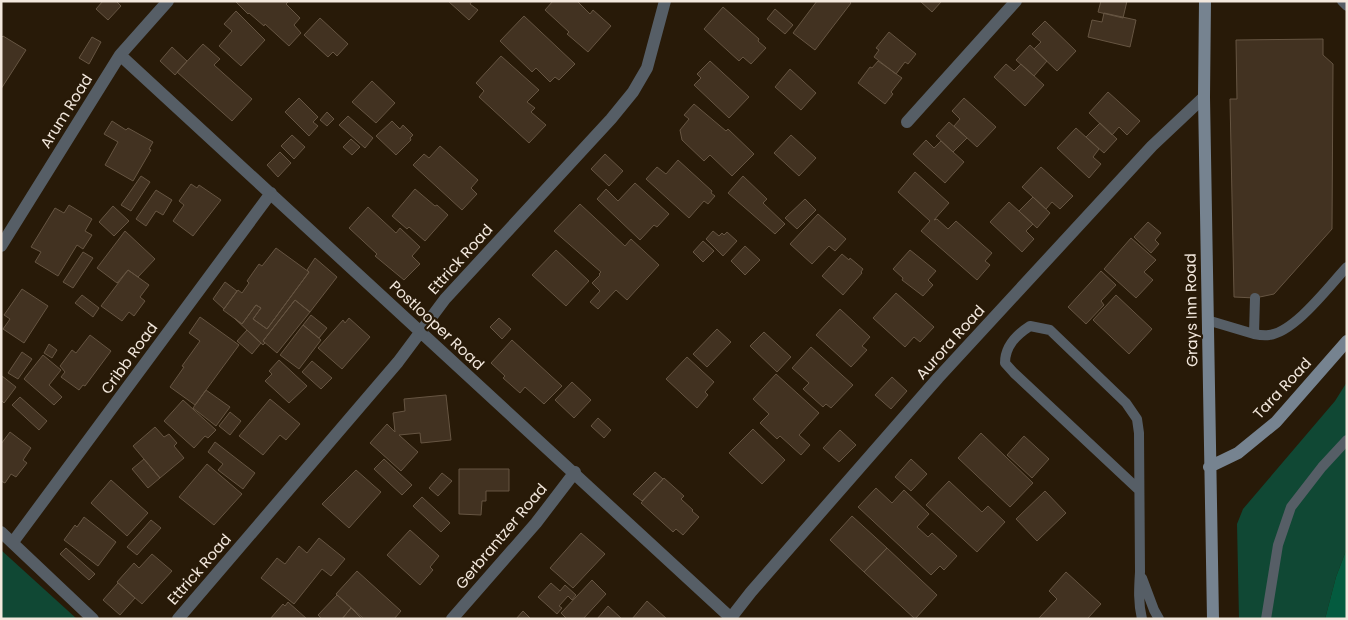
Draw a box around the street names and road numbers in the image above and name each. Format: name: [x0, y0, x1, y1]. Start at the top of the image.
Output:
street label: Arum Road: [35, 70, 97, 152]
street label: Ettrick Road: [423, 219, 497, 299]
street label: Grays Inn Road: [1180, 253, 1202, 367]
street label: Postlooper Road: [385, 276, 489, 374]
street label: Aurora Road: [911, 300, 989, 384]
street label: Cribb Road: [96, 318, 162, 398]
street label: Tara Road: [1248, 353, 1316, 423]
street label: Gerbrantzer Road: [450, 479, 552, 593]
street label: Ettrick Road: [162, 529, 236, 609]

